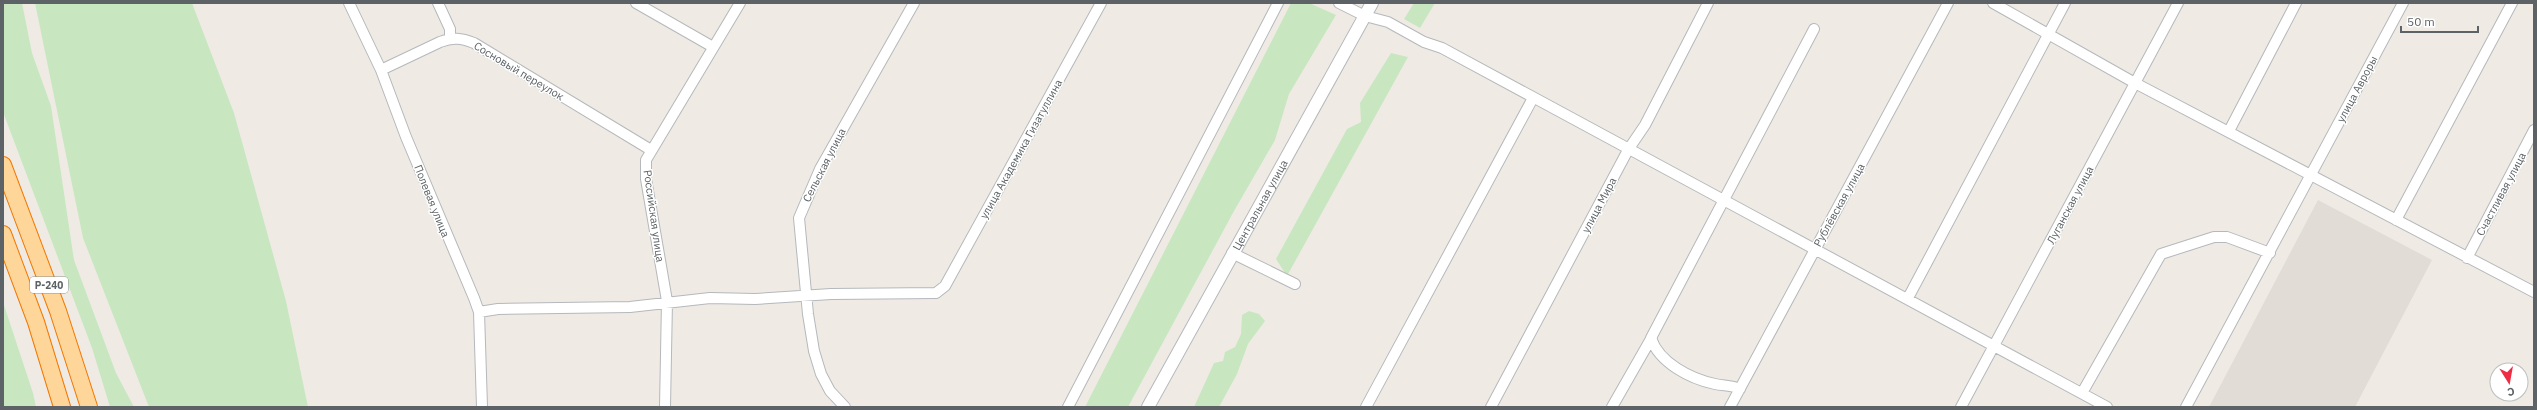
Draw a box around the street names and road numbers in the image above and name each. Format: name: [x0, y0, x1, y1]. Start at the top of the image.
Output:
street label: Сосновый переулок: [471, 39, 567, 103]
street label: улица Авроры: [2334, 53, 2380, 125]
street label: улица Академика Гизатуллина: [977, 77, 1065, 221]
street label: Сельская улица: [799, 126, 849, 204]
street label: Счастливая улица: [2473, 150, 2529, 238]
street label: Центральная улица: [1229, 157, 1291, 253]
street label: Рублёвская улица: [1810, 161, 1868, 249]
street label: Полевая улица: [411, 163, 453, 239]
street label: Луганская улица: [2044, 164, 2096, 246]
street label: Российская улица: [641, 169, 667, 263]
street label: улица Мира: [1579, 175, 1619, 235]
road number: Р-240: [30, 277, 68, 293]

